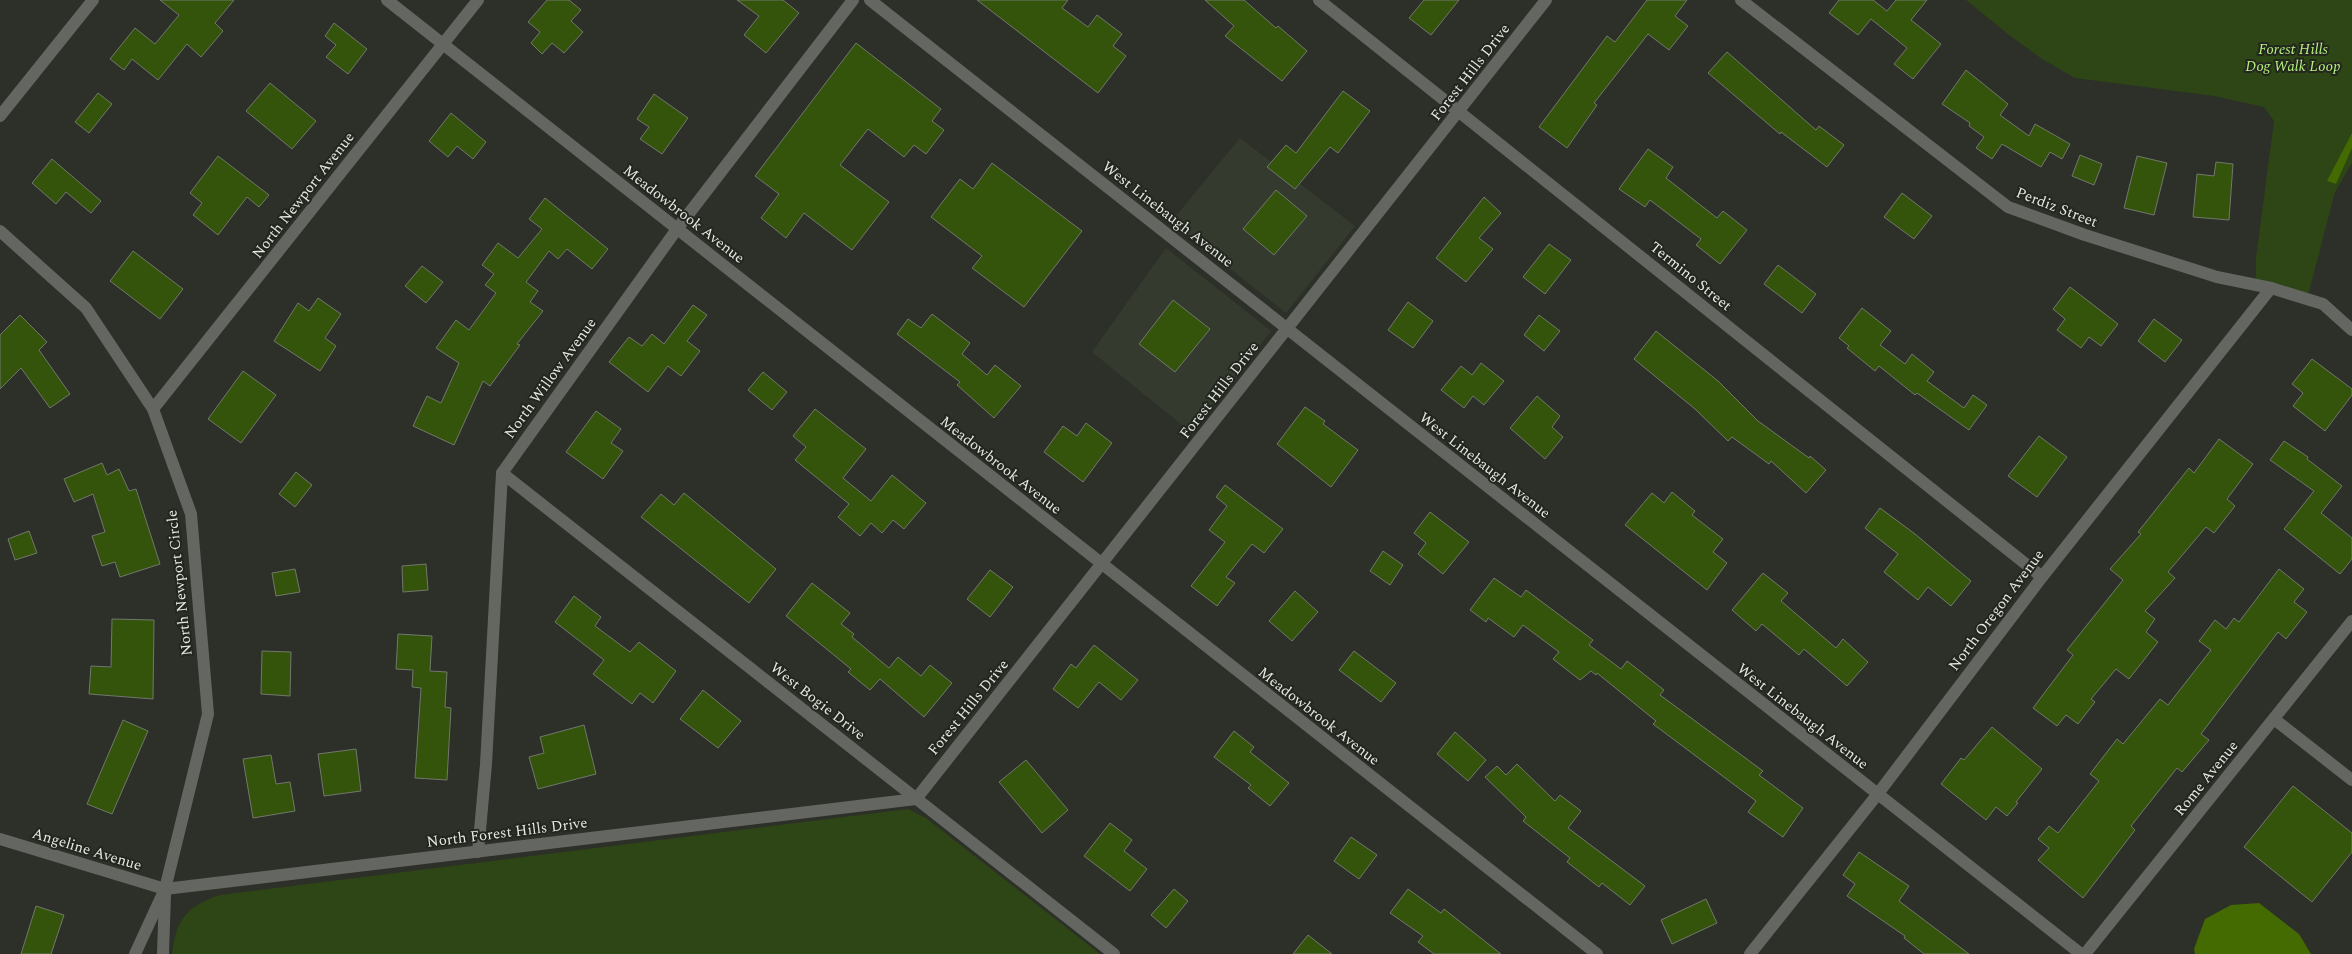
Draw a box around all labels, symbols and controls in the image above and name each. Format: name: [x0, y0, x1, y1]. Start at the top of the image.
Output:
street label: Forest Hills Drive: [1425, 19, 1516, 126]
park label: Forest Hills Dog Walk Loop: [2245, 38, 2341, 78]
street label: North Newport Avenue: [246, 127, 360, 264]
street label: West Linebaugh Avenue: [1097, 156, 1238, 273]
street label: Meadowbrook Avenue: [618, 159, 750, 269]
street label: Perdiz Street: [2013, 181, 2101, 234]
street label: Termino Street: [1645, 236, 1737, 317]
street label: North Willow Avenue: [499, 313, 602, 444]
street label: Forest Hills Drive: [1174, 337, 1265, 444]
street label: West Linebaugh Avenue: [1414, 407, 1555, 524]
street label: Meadowbrook Avenue: [935, 410, 1067, 520]
street label: North Newport Circle: [160, 509, 199, 657]
street label: North Oregon Avenue: [1943, 545, 2050, 676]
street label: Forest Hills Drive: [922, 654, 1014, 760]
street label: West Bogie Drive: [765, 657, 870, 746]
street label: West Linebaugh Avenue: [1732, 658, 1873, 775]
street label: Meadowbrook Avenue: [1253, 661, 1385, 771]
street label: Rome Avenue: [2169, 736, 2244, 821]
street label: North Forest Hills Drive: [425, 811, 589, 854]
street label: Angeline Avenue: [29, 822, 145, 877]

